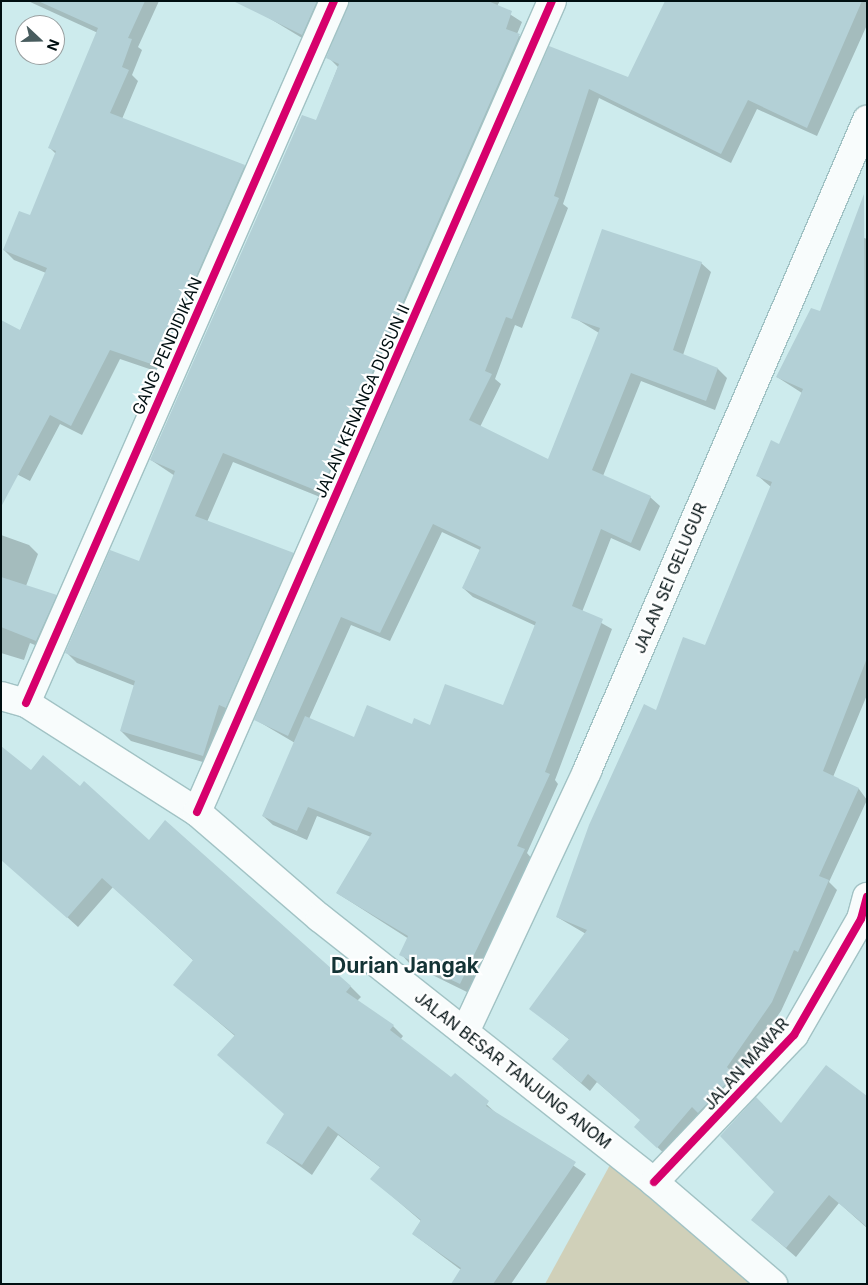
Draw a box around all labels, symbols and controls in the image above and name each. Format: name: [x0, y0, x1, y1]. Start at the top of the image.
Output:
north arrow: [15, 15, 65, 65]
text: N: [44, 37, 63, 53]
street label: GANG PENDIDIKAN: [128, 274, 206, 418]
street label: JALAN KENANGA DUSUN II: [311, 301, 413, 501]
street label: JALAN SEI GELUGUR: [630, 500, 710, 656]
district label: Durian Jangak: [331, 953, 479, 979]
street label: JALAN BESAR TANJUNG ANOM: [411, 987, 615, 1153]
street label: JALAN MAWAR: [700, 1014, 792, 1114]

